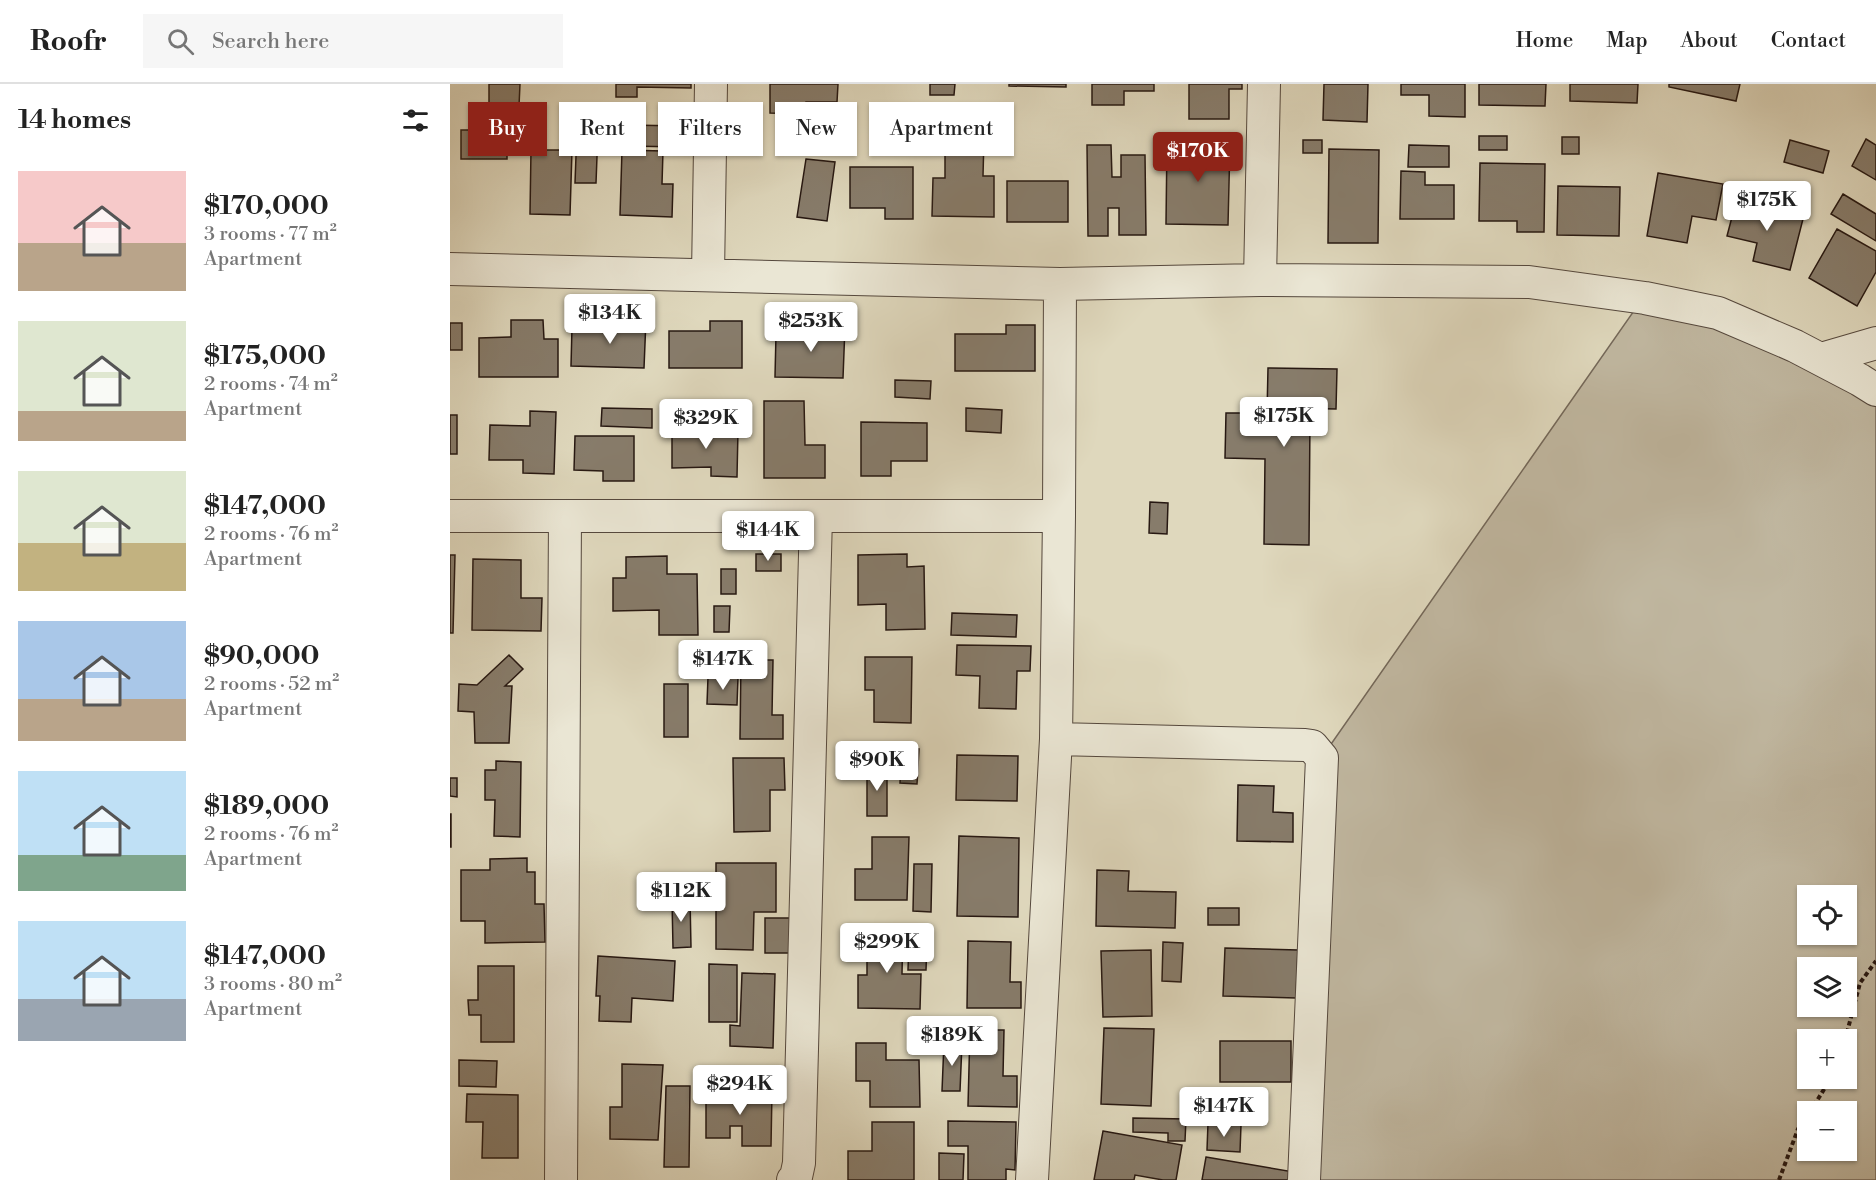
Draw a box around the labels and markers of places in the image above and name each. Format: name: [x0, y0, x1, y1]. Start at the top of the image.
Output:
pin: $170K: [1156, 132, 1240, 183]
pin: $175K: [1725, 181, 1809, 232]
pin: $134K: [568, 294, 652, 345]
pin: $253K: [769, 302, 853, 353]
pin: $175K: [1242, 397, 1326, 448]
pin: $329K: [664, 399, 748, 450]
pin: $144K: [726, 511, 810, 562]
pin: $147K: [681, 640, 765, 691]
pin: $90K: [841, 741, 913, 792]
pin: $112K: [639, 872, 723, 923]
pin: $299K: [845, 923, 929, 974]
pin: $189K: [910, 1016, 994, 1067]
pin: $294K: [698, 1065, 782, 1116]
pin: $147K: [1182, 1087, 1266, 1138]

